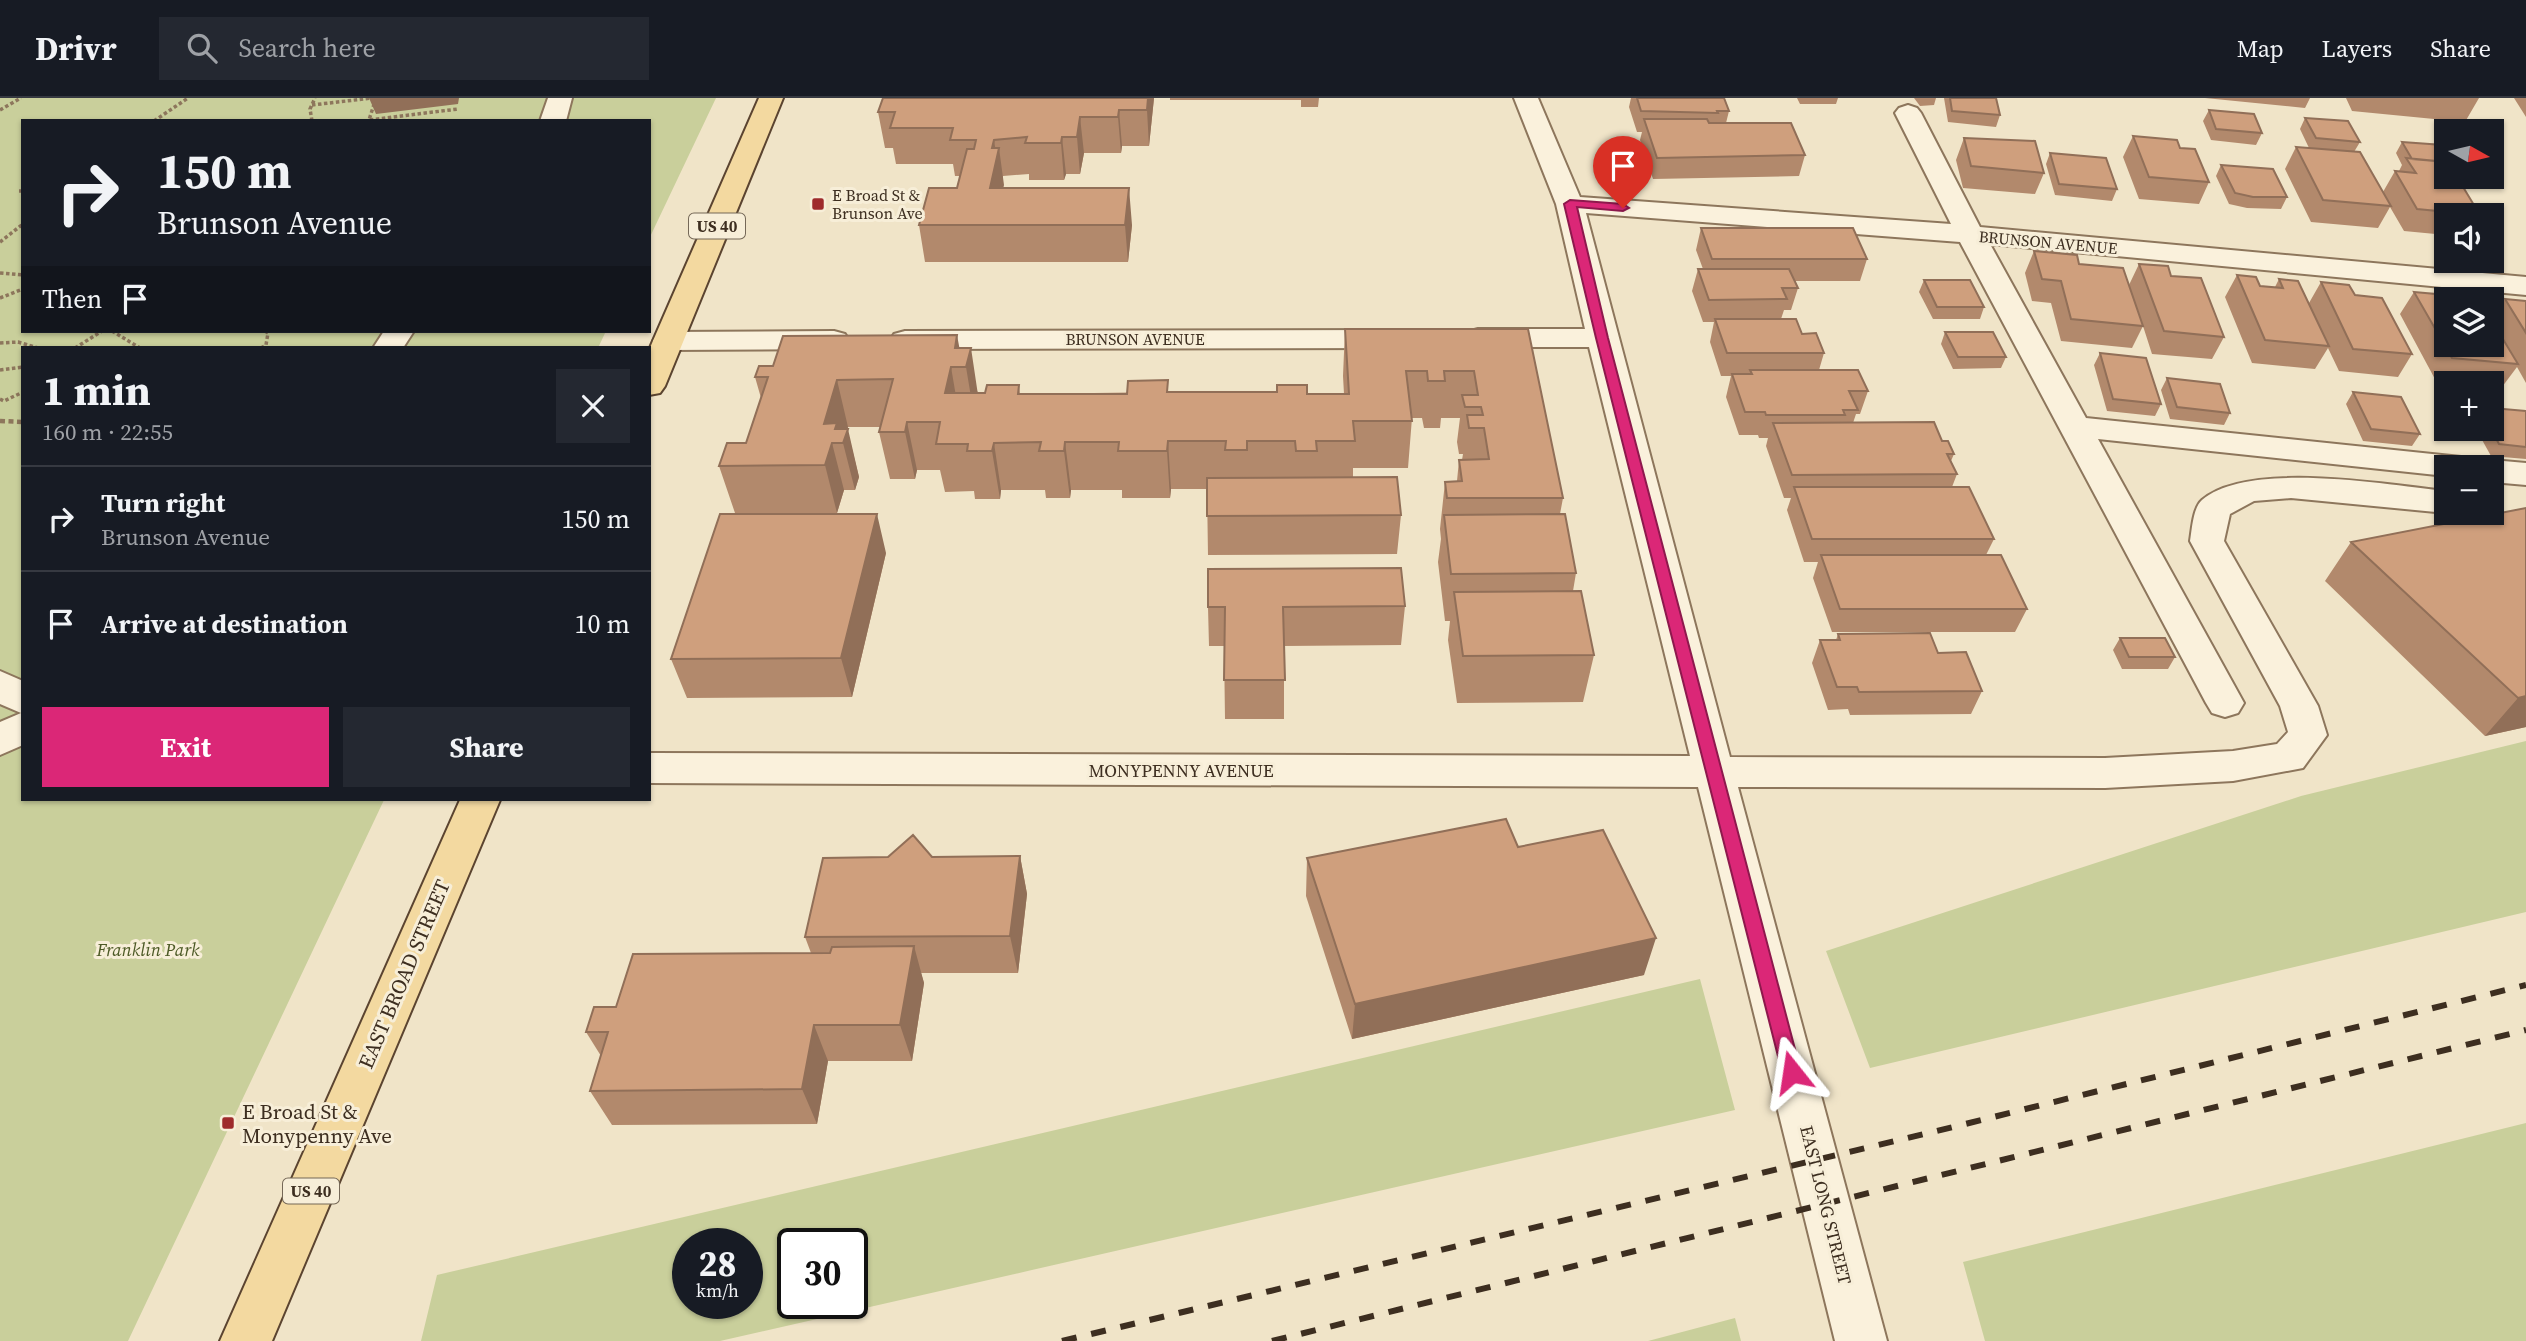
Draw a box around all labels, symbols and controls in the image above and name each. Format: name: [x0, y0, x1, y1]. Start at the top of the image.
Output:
search box: [159, 17, 649, 80]
text: Drivr: [35, 26, 117, 71]
icon: search: [183, 29, 221, 67]
text: Search here: [239, 30, 376, 66]
text: Map: [2237, 32, 2284, 65]
text: Layers: [2322, 32, 2392, 65]
text: Share: [2430, 32, 2491, 65]
north arrow: [2434, 119, 2504, 189]
map controls: [2434, 119, 2504, 525]
pin: [1593, 136, 1653, 208]
text: 150 m: [157, 137, 292, 204]
icon: right: [42, 147, 133, 238]
icon: arrive: [1604, 147, 1642, 185]
place label: E Broad St & Brunson Ave: [832, 184, 923, 224]
marker: E Broad St & Brunson Ave: [810, 196, 826, 212]
text: Brunson Avenue: [157, 201, 392, 245]
button: sound: [2434, 203, 2504, 273]
road number: US 40: [689, 214, 745, 238]
street label: BRUNSON AVENUE: [1978, 225, 2119, 259]
icon: arrive: [116, 280, 154, 318]
text: Then: [42, 281, 102, 317]
button: layers: [2434, 287, 2504, 357]
street label: BRUNSON AVENUE: [1065, 328, 1205, 350]
text: 1 min: [42, 361, 151, 419]
button: close: [556, 369, 630, 443]
button: +: [2434, 371, 2504, 441]
text: 160 m · 22:55: [42, 416, 173, 448]
button: −: [2434, 455, 2504, 525]
text: Turn right: [101, 485, 225, 521]
icon: right: [42, 500, 80, 538]
text: 150 m: [562, 501, 630, 537]
text: Brunson Avenue: [101, 521, 270, 553]
icon: arrive: [42, 605, 80, 643]
text: Arrive at destination: [101, 606, 348, 642]
text: 10 m: [575, 606, 630, 642]
button: Exit: [42, 707, 329, 787]
button: Share: [343, 707, 630, 787]
street label: MONYPENNY AVENUE: [1088, 758, 1274, 783]
street label: EAST BROAD STREET: [351, 875, 457, 1073]
park label: Franklin Park: [95, 937, 200, 962]
position arrow: [1755, 1035, 1829, 1109]
place label: E Broad St & Monypenny Ave: [242, 1097, 392, 1150]
marker: E Broad St & Monypenny Ave: [220, 1115, 236, 1131]
street label: EAST LONG STREET: [1794, 1123, 1858, 1287]
road number: US 40: [283, 1178, 339, 1204]
speed limit sign: 30: [777, 1228, 868, 1319]
text: 28: [699, 1240, 736, 1288]
text: km/h: [696, 1278, 739, 1303]

